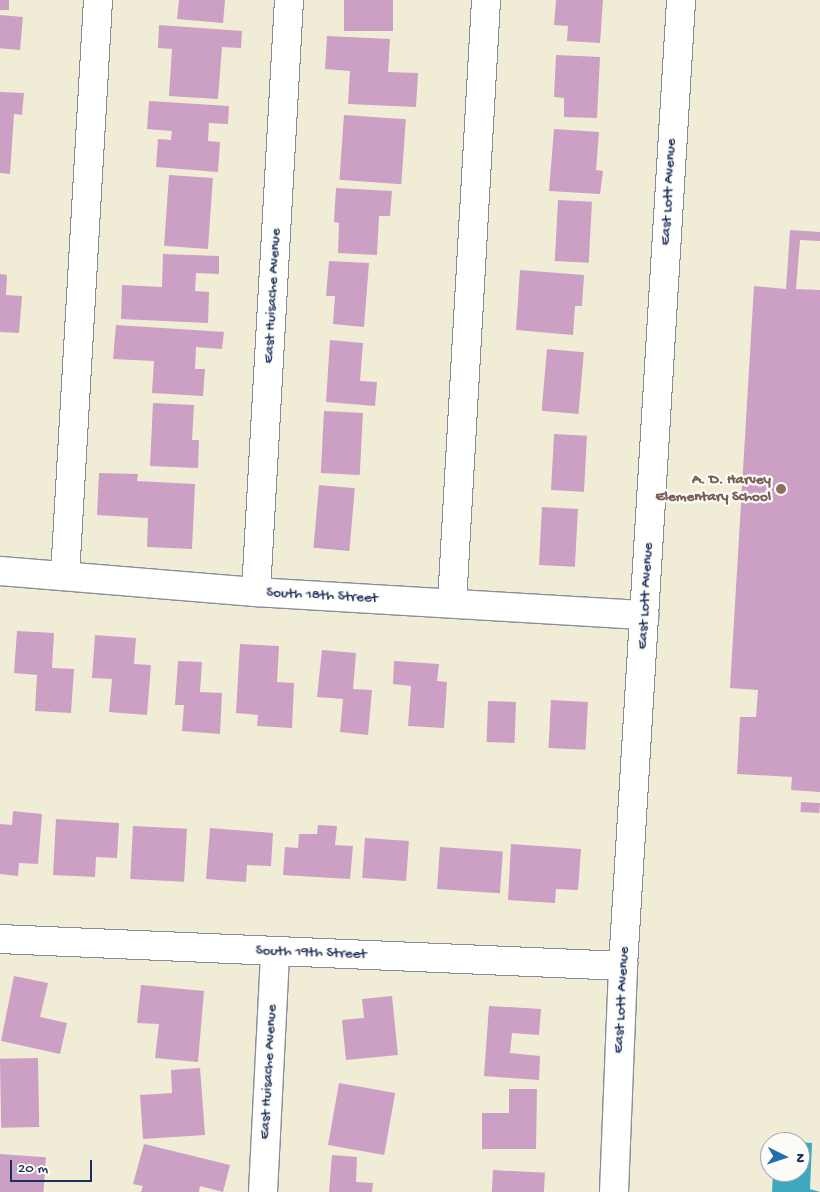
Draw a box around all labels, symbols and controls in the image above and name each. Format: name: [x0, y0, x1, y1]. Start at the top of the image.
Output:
street label: East Lott Avenue: [657, 138, 681, 246]
street label: East Huisache Avenue: [260, 228, 286, 364]
place label: A. D. Harvey Elementary School: [655, 471, 771, 506]
marker: A. D. Harvey Elementary School: [775, 483, 787, 495]
street label: East Lott Avenue: [634, 542, 658, 650]
street label: South 18th Street: [266, 584, 378, 608]
street label: South 19th Street: [255, 942, 367, 964]
street label: East Lott Avenue: [610, 946, 634, 1054]
street label: East Huisache Avenue: [256, 1004, 282, 1140]
north arrow: [760, 1132, 810, 1182]
scale bar: [12, 1150, 95, 1182]
text: N: [791, 1153, 808, 1163]
text: 20 m: [18, 1160, 48, 1178]

